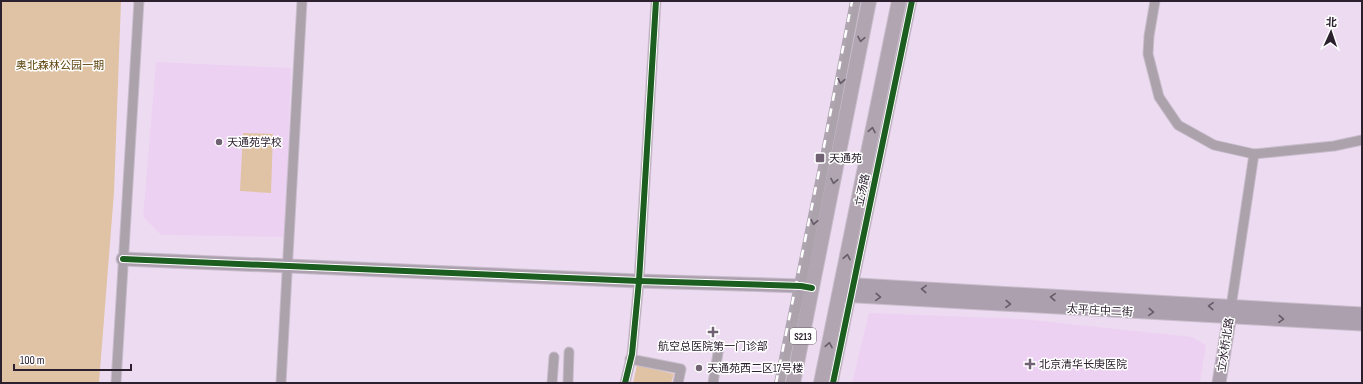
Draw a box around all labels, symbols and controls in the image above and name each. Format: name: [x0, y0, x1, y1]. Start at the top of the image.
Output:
north arrow: [1311, 12, 1351, 52]
text: 北: [1326, 16, 1337, 29]
one-way arrow: [858, 36, 866, 42]
park label: 奥北森林公园一期: [16, 59, 104, 72]
one-way arrow: [837, 77, 845, 84]
one-way arrow: [868, 127, 876, 133]
place label: 天通苑学校: [227, 136, 282, 149]
marker: 天通苑学校: [214, 137, 224, 147]
marker: 天通苑: [814, 152, 826, 164]
place label: 天通苑: [829, 152, 862, 165]
street label: 立汤路: [853, 173, 872, 208]
one-way arrow: [830, 177, 838, 184]
one-way arrow: [810, 219, 818, 225]
one-way arrow: [842, 254, 850, 260]
one-way arrow: [921, 285, 927, 293]
one-way arrow: [1050, 292, 1057, 301]
one-way arrow: [875, 293, 881, 302]
one-way arrow: [1005, 300, 1011, 309]
one-way arrow: [1208, 301, 1214, 310]
street label: 太平庄中二街: [1067, 302, 1133, 319]
one-way arrow: [1148, 308, 1154, 317]
one-way arrow: [1278, 315, 1284, 324]
street label: 立水桥北路: [1215, 317, 1236, 373]
marker: 航空总医院第一门诊部: [707, 326, 719, 338]
road number: S213: [790, 328, 816, 344]
place label: 航空总医院第一门诊部: [658, 340, 768, 353]
one-way arrow: [824, 342, 833, 348]
scale bar: [14, 346, 131, 372]
text: 100 m: [20, 353, 45, 368]
marker: 北京清华长庚医院: [1024, 358, 1036, 370]
place label: 北京清华长庚医院: [1039, 358, 1127, 371]
place label: 天通苑西二区17号楼: [707, 362, 803, 375]
marker: 天通苑西二区17号楼: [694, 363, 704, 373]

